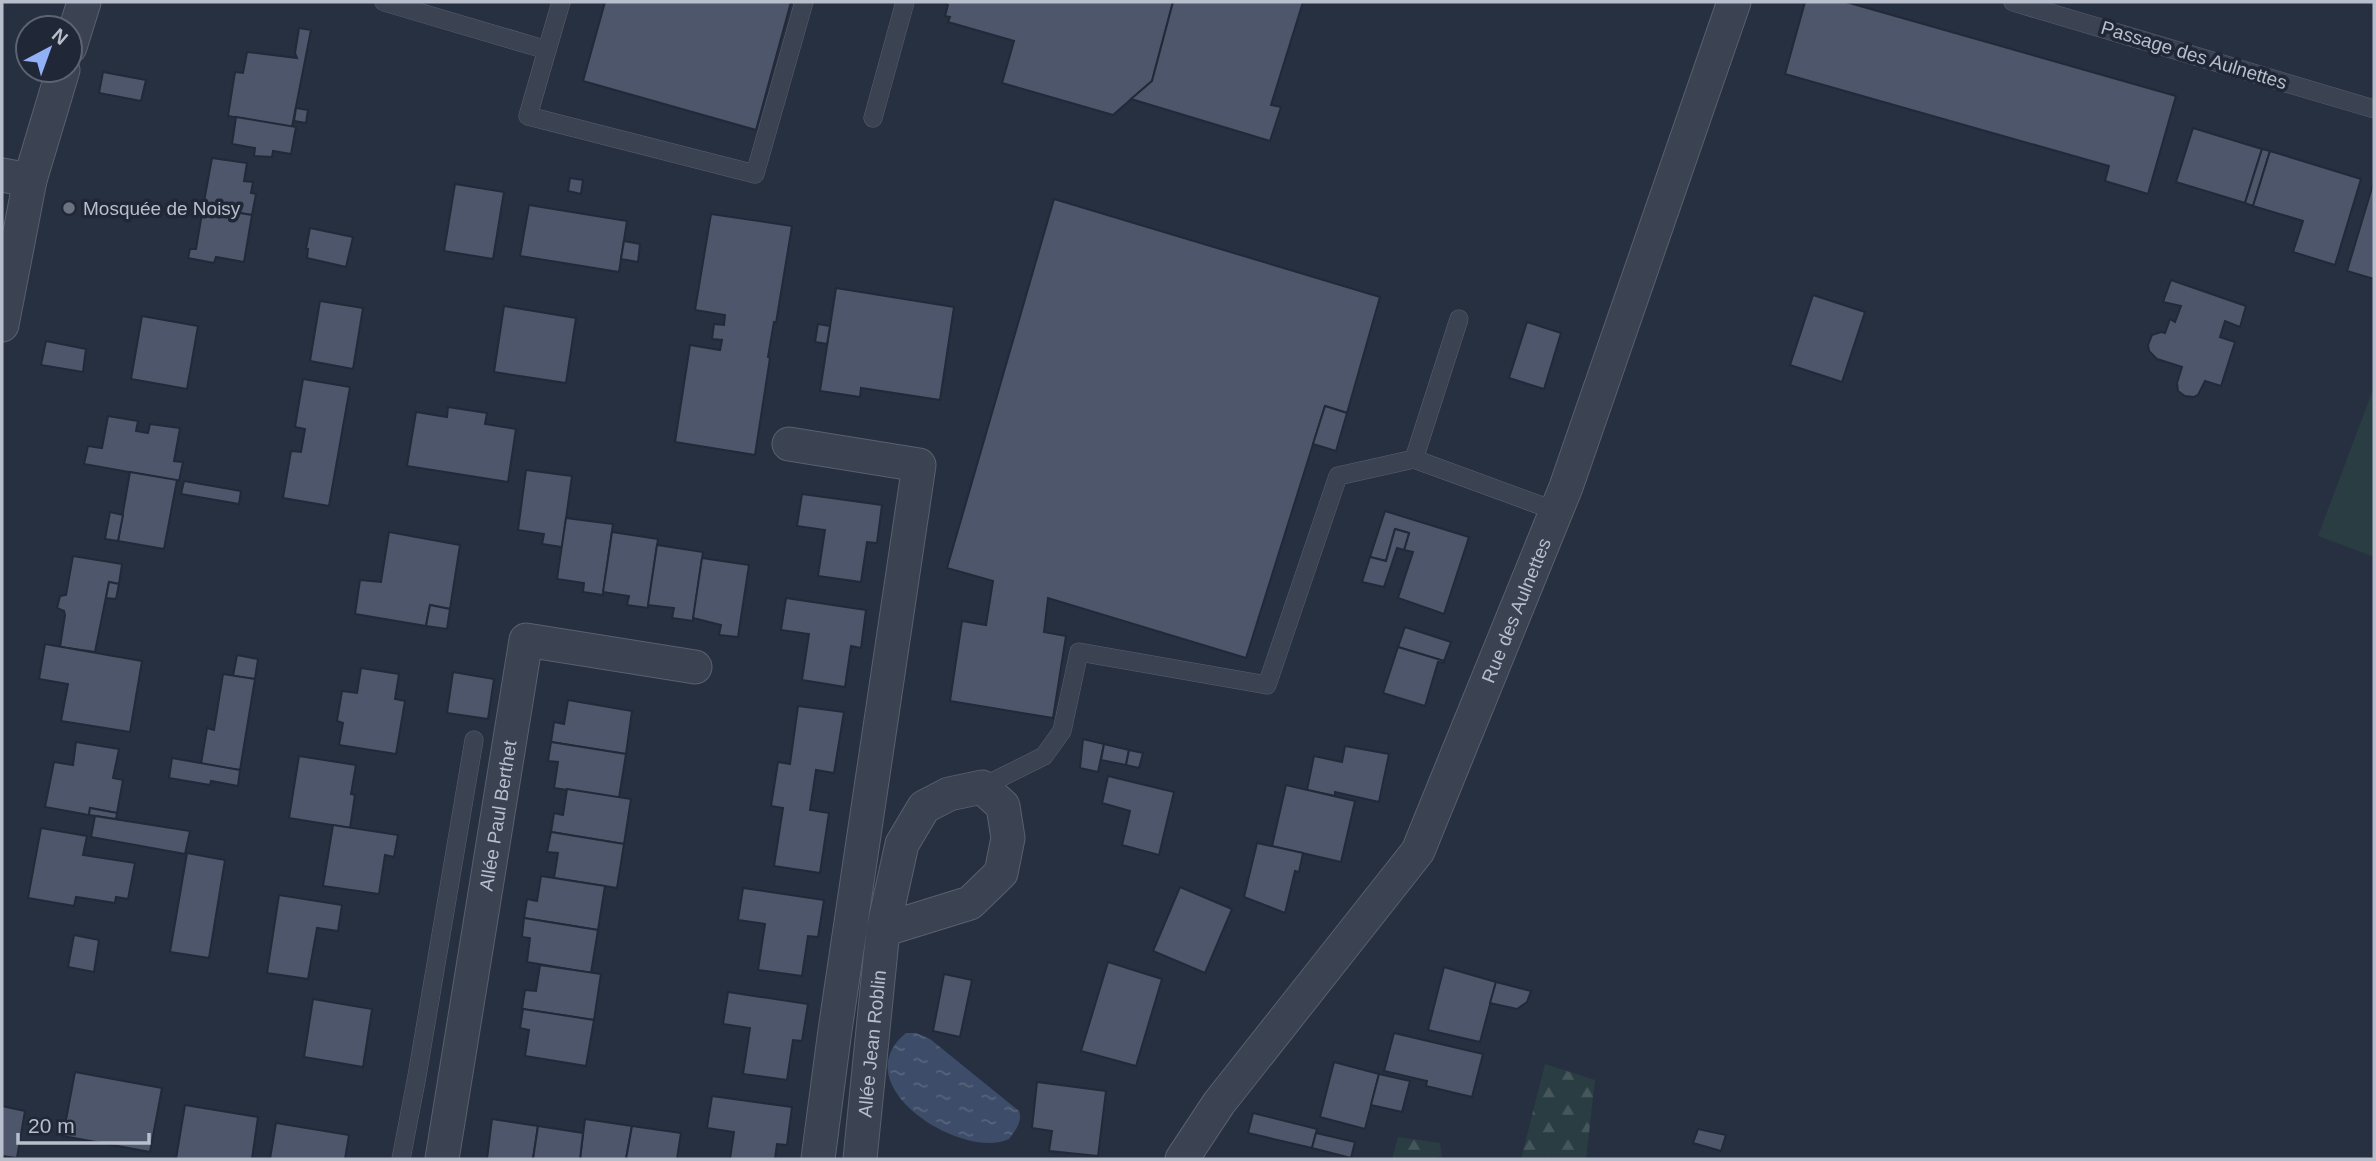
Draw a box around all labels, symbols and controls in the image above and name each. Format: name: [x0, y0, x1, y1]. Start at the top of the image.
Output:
north arrow: [14, 14, 84, 84]
street label: Passage des Aulnettes: [2098, 17, 2290, 93]
text: N: [48, 24, 72, 49]
place label: Mosquée de Noisy: [83, 198, 241, 219]
marker: Mosquée de Noisy: [61, 200, 77, 216]
street label: Rue des Aulnettes: [1477, 535, 1555, 686]
street label: Allée Paul Berthet: [475, 738, 520, 892]
street label: Allée Jean Roblin: [854, 969, 889, 1118]
scale bar: [18, 1102, 149, 1146]
text: 20 m: [28, 1114, 75, 1137]

